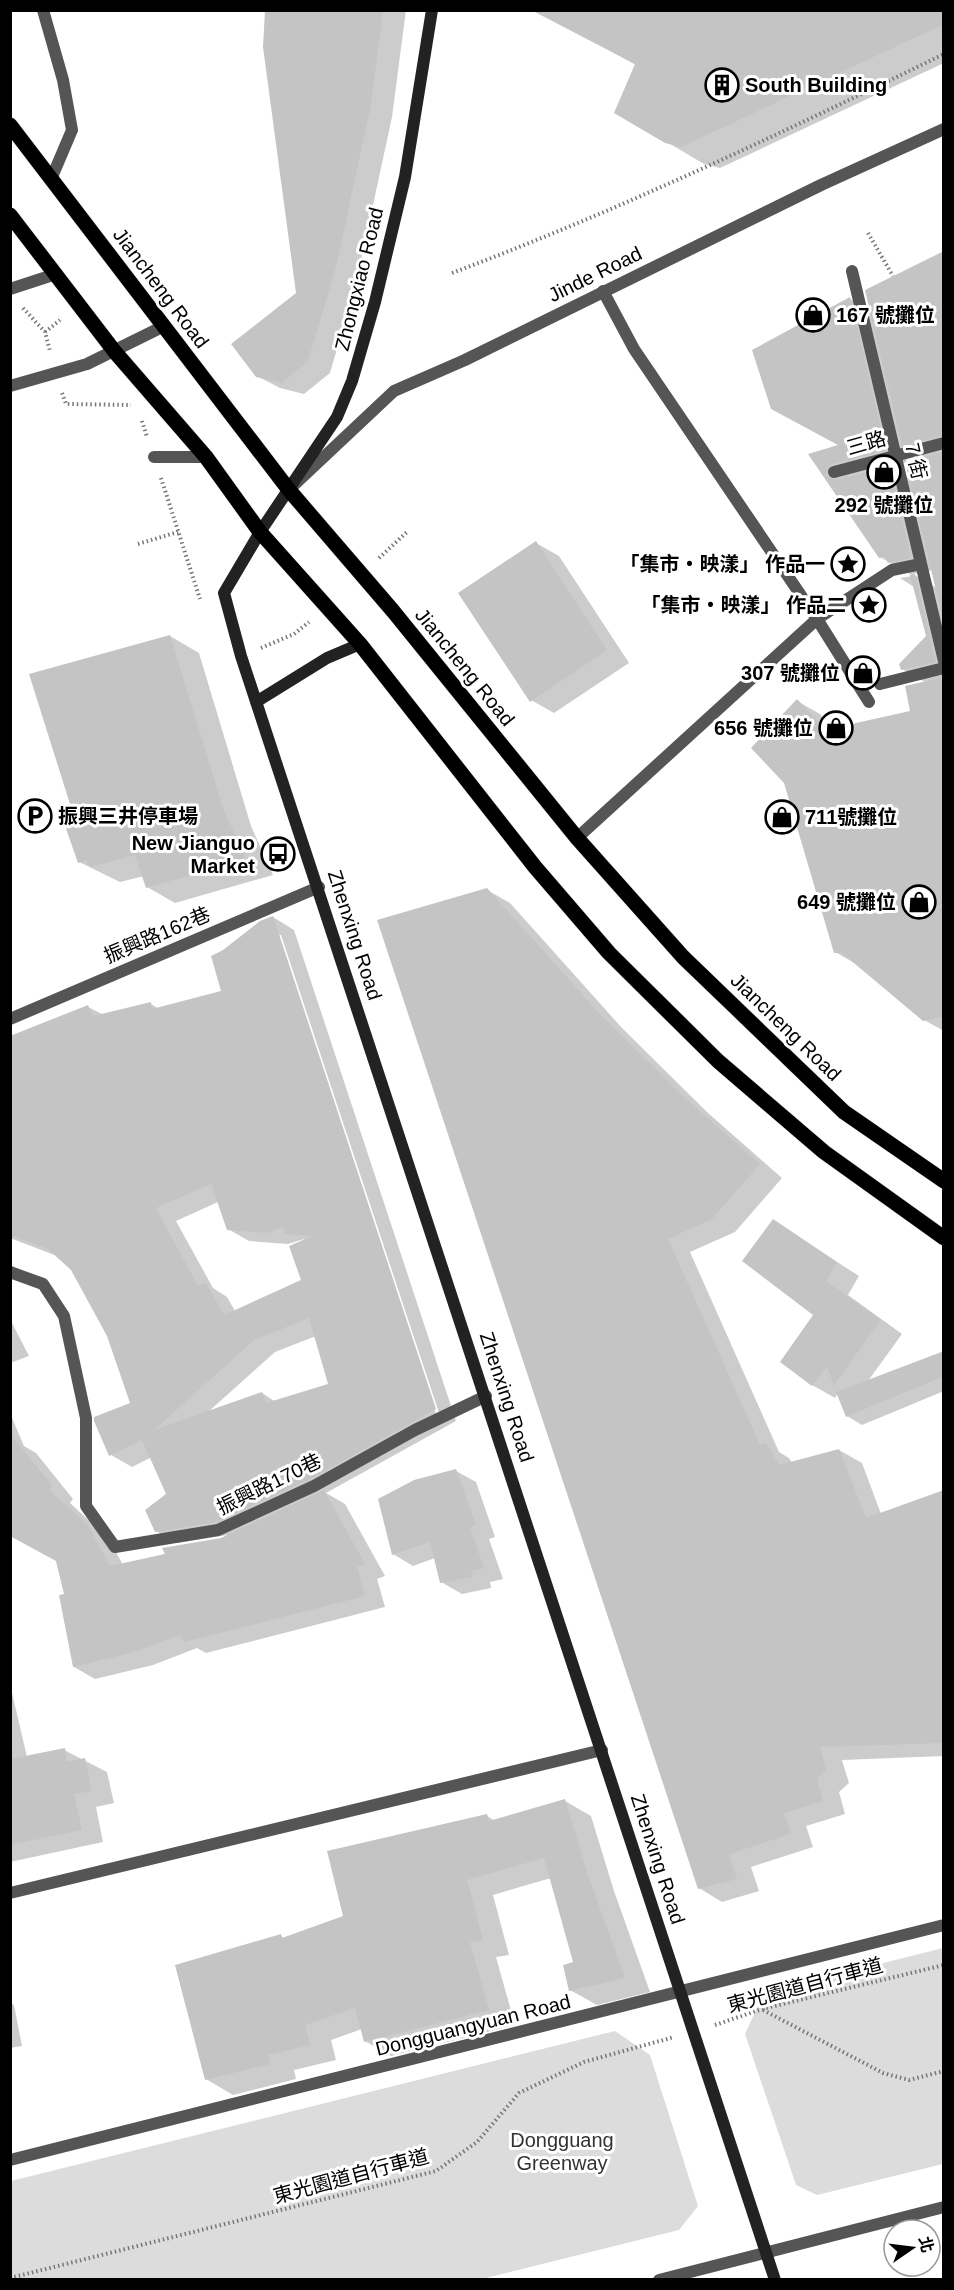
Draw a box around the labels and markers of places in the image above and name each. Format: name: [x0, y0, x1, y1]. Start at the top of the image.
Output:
building icon: South Building: [704, 67, 740, 103]
place label: South Building: [745, 74, 887, 96]
shop icon: 167 號攤位: [795, 297, 831, 333]
place label: 167 號攤位: [836, 304, 935, 326]
shop icon: 292 號攤位: [866, 454, 902, 490]
place label: 292 號攤位: [835, 494, 933, 516]
place icon: 「集市‧映漾」 作品一: [830, 546, 866, 582]
place label: 「集市‧映漾」 作品一: [619, 553, 825, 575]
place icon: 「集市‧映漾」 作品二: [851, 587, 887, 623]
place label: 「集市‧映漾」 作品二: [640, 594, 846, 616]
shop icon: 307 號攤位: [845, 655, 881, 691]
place label: 307 號攤位: [741, 662, 840, 684]
shop icon: 656 號攤位: [818, 710, 854, 746]
place label: 656 號攤位: [714, 717, 813, 739]
parking icon: 振興三井停車場: [17, 798, 53, 834]
shop icon: 711號攤位: [764, 799, 800, 835]
place label: 振興三井停車場: [58, 805, 198, 827]
place label: 711號攤位: [805, 806, 897, 828]
place label: New Jianguo Market: [132, 832, 255, 877]
bus stop icon: New Jianguo Market: [260, 836, 296, 872]
shop icon: 649 號攤位: [901, 884, 937, 920]
place label: 649 號攤位: [797, 891, 896, 913]

